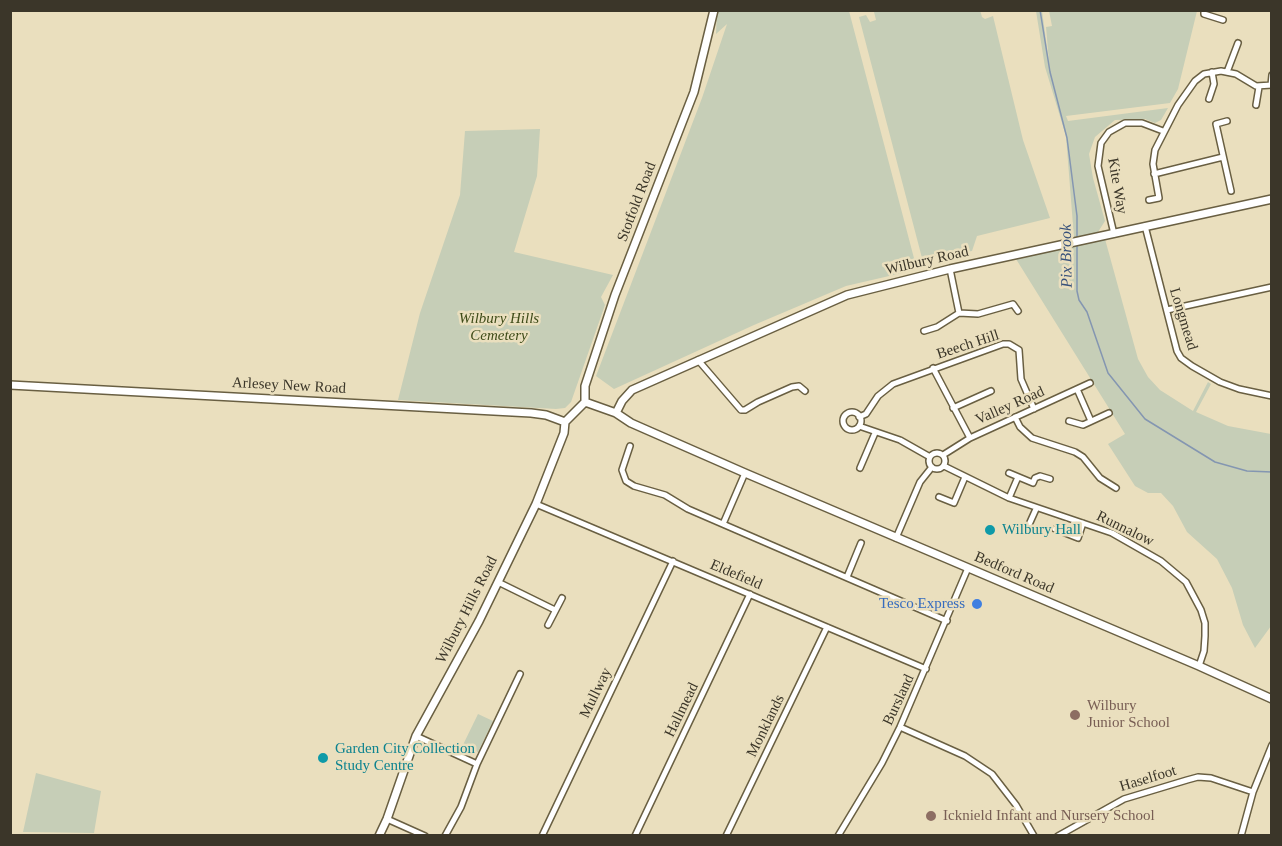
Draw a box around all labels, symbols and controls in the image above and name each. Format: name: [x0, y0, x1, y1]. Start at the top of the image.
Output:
street label: Kite Way: [1103, 157, 1131, 215]
street label: Stotfold Road: [614, 160, 660, 244]
water label: Pix Brook: [1057, 224, 1077, 288]
street label: Wilbury Road: [884, 243, 970, 279]
street label: Longmead: [1165, 286, 1201, 352]
park label: Wilbury Hills Cemetery: [459, 310, 539, 345]
street label: Beech Hill: [935, 326, 1001, 364]
street label: Arlesey New Road: [232, 374, 346, 398]
street label: Valley Road: [973, 383, 1047, 429]
street label: Runnalow: [1093, 507, 1157, 551]
place label: Wilbury Hall: [1002, 521, 1081, 539]
marker: Wilbury Hall: [983, 523, 997, 537]
street label: Bedford Road: [972, 548, 1056, 598]
street label: Wilbury Hills Road: [432, 553, 502, 667]
street label: Eldefield: [707, 556, 765, 594]
place label: Tesco Express: [879, 595, 965, 613]
marker: Tesco Express: [970, 597, 984, 611]
street label: Mullway: [576, 665, 616, 721]
street label: Bursland: [879, 672, 919, 728]
street label: Hallmead: [661, 680, 703, 740]
street label: Monklands: [743, 692, 789, 760]
place label: Wilbury Junior School: [1087, 697, 1170, 732]
marker: Wilbury Junior School: [1068, 708, 1082, 722]
place label: Garden City Collection Study Centre: [335, 740, 475, 775]
marker: Garden City Collection Study Centre: [316, 751, 330, 765]
street label: Haselfoot: [1117, 762, 1179, 796]
place label: Icknield Infant and Nursery School: [943, 807, 1155, 825]
marker: Icknield Infant and Nursery School: [924, 809, 938, 823]

